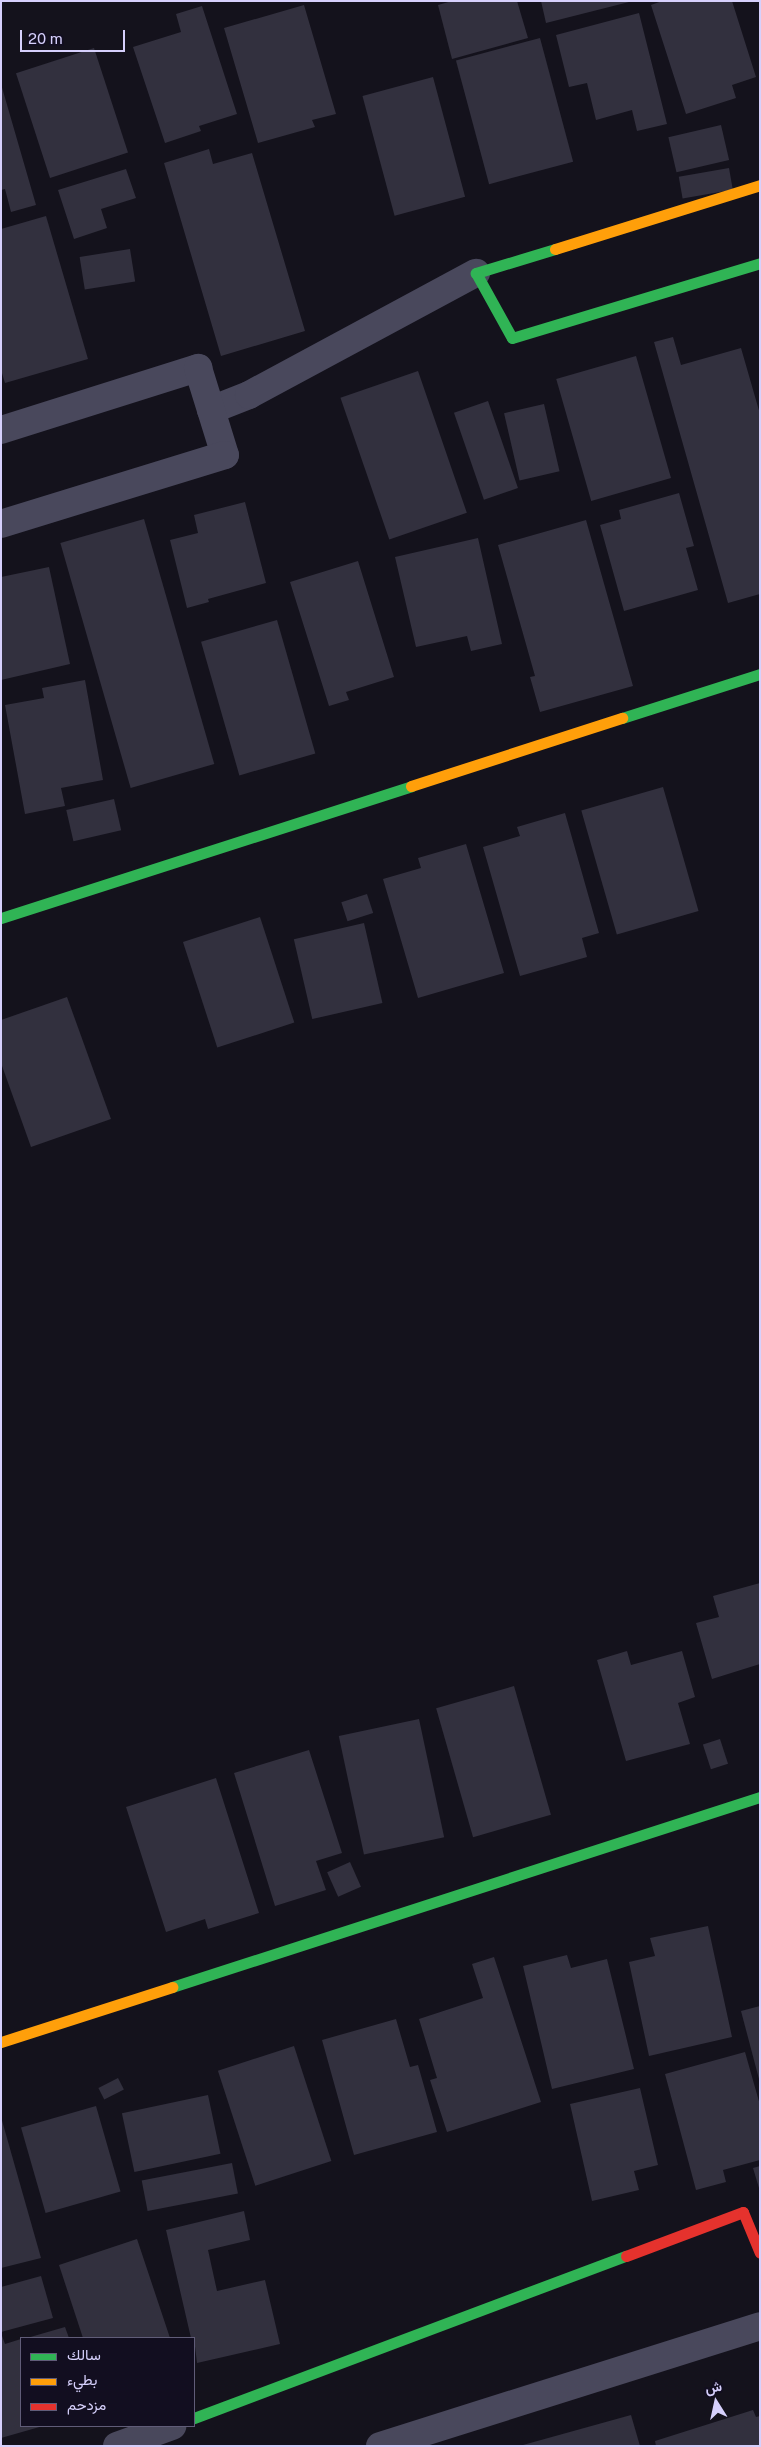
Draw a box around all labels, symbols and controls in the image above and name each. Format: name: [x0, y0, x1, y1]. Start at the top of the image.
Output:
scale bar: [22, 20, 128, 52]
text: 20 m: [28, 30, 63, 47]
legend: [20, 2337, 195, 2427]
text: سالك: [67, 2346, 101, 2363]
text: بطيء: [67, 2371, 97, 2388]
north arrow: [691, 2377, 741, 2427]
text: ش: [704, 2378, 723, 2397]
text: مزدحم: [67, 2396, 106, 2413]

